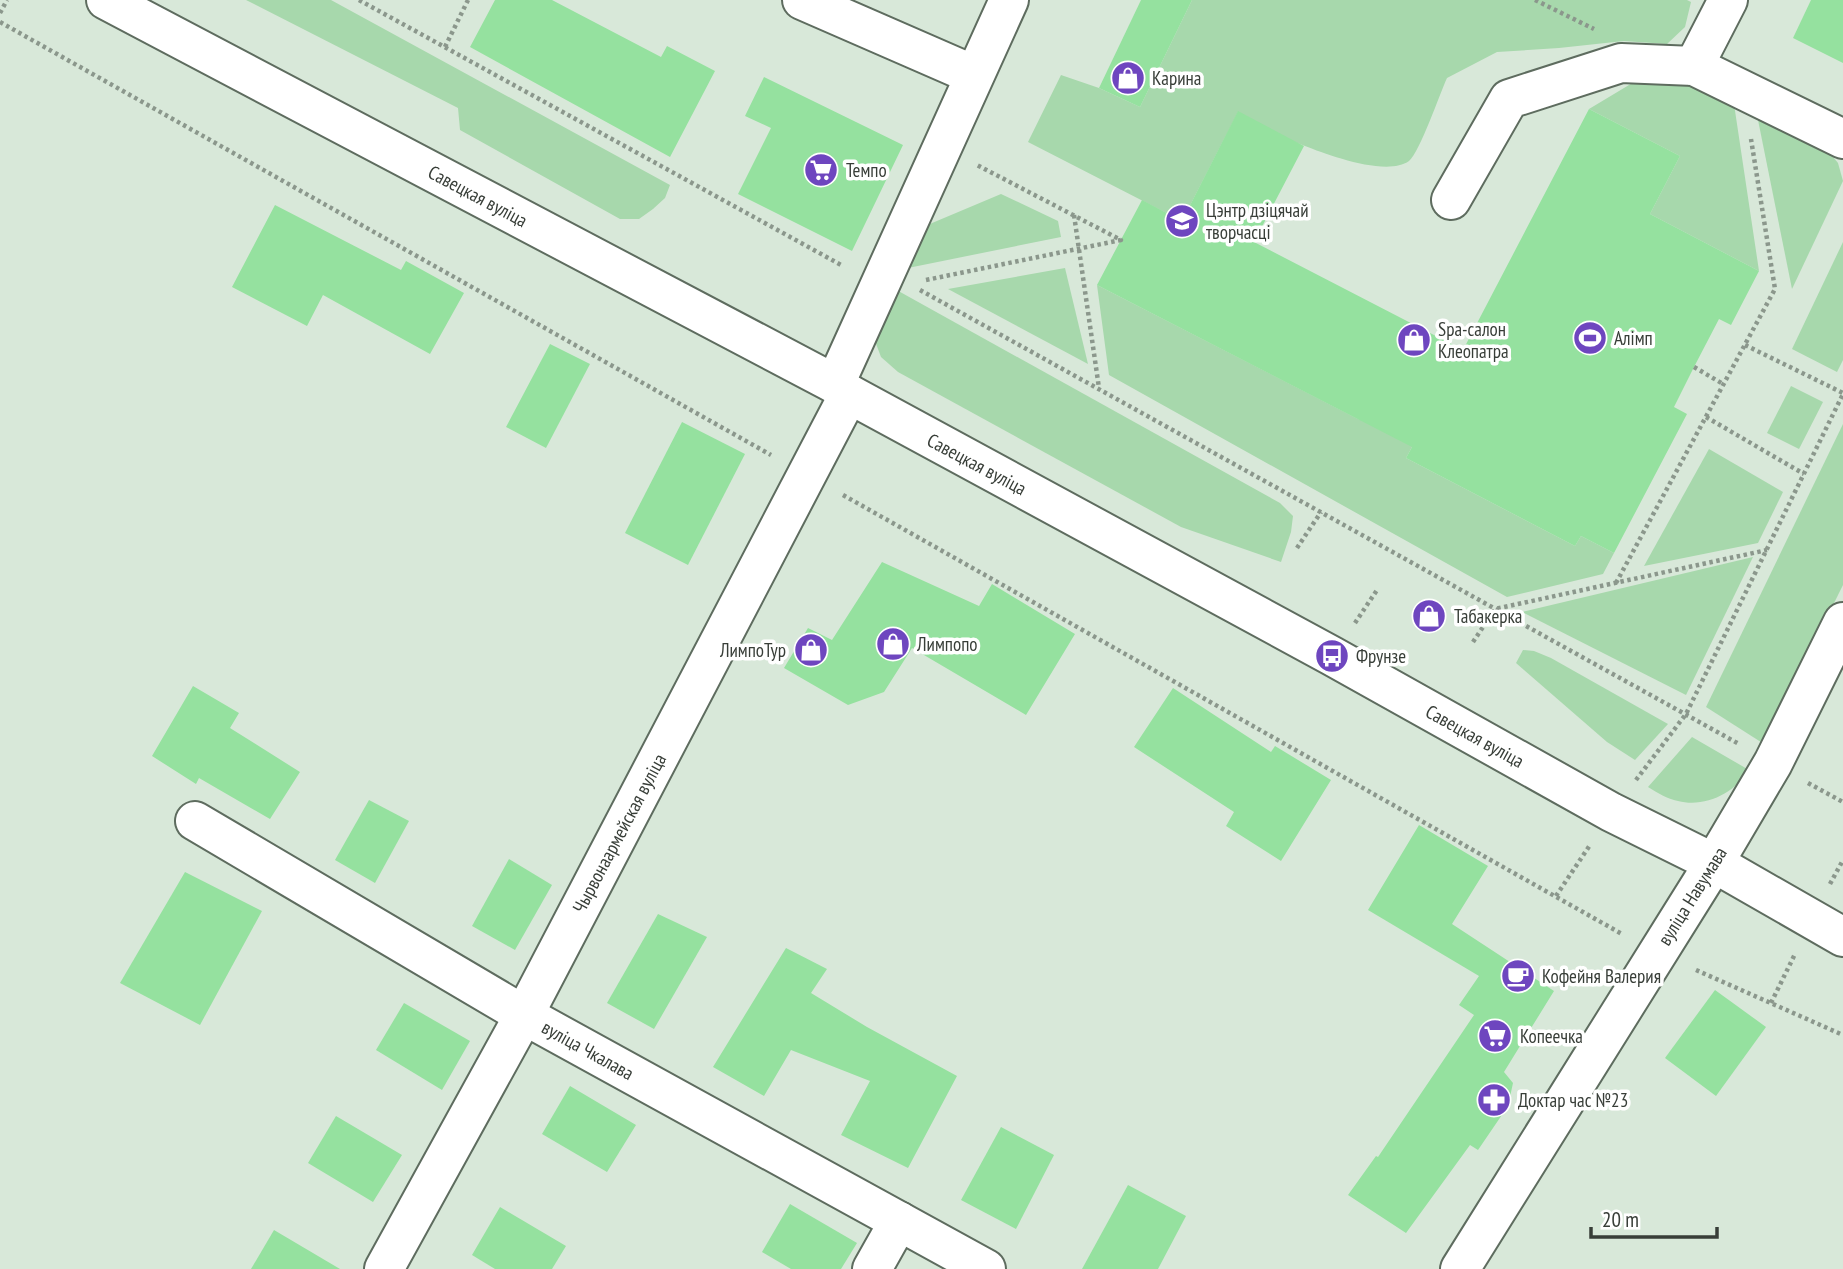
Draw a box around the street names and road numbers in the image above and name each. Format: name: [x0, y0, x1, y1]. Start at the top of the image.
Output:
street label: Савецкая вуліца: [424, 160, 532, 232]
street label: Савецкая вуліца: [923, 428, 1031, 500]
street label: Савецкая вуліца: [1422, 699, 1528, 773]
street label: Чырвонаармейская вуліца: [567, 749, 671, 917]
street label: вуліца Навумава: [1652, 842, 1732, 950]
street label: вуліца Чкалава: [538, 1015, 638, 1085]

